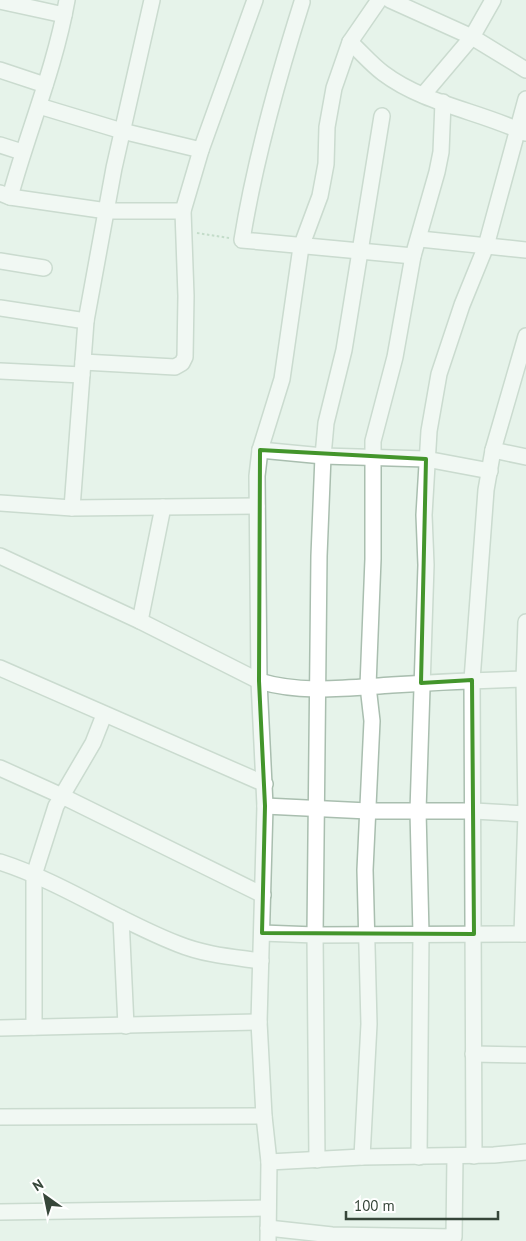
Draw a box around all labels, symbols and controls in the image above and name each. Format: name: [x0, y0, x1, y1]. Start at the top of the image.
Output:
north arrow: [20, 1171, 70, 1221]
text: N: [29, 1175, 47, 1195]
scale bar: [346, 1188, 498, 1220]
text: 100 m: [354, 1196, 395, 1215]

